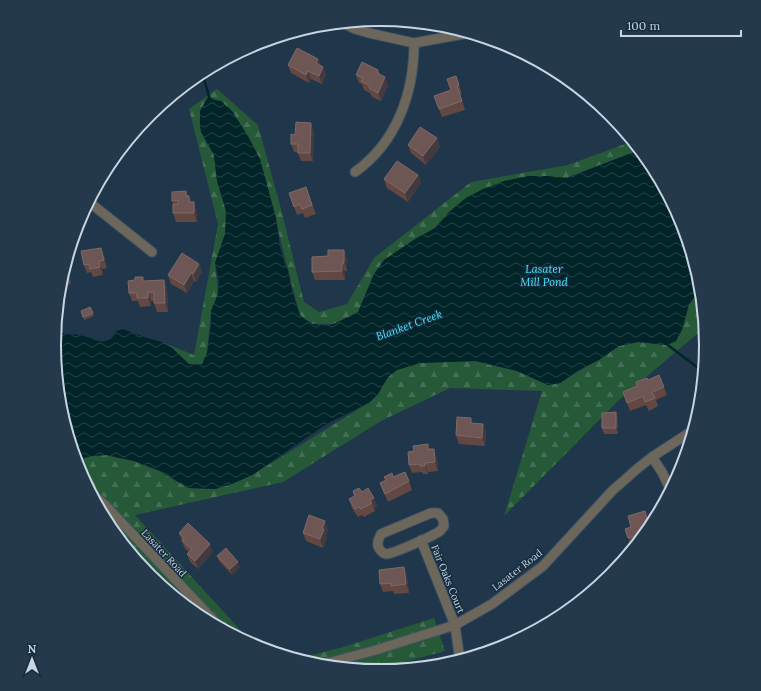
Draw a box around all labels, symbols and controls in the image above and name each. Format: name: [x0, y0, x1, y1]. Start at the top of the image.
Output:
scale bar: [621, 12, 741, 38]
text: 100 m: [627, 18, 660, 33]
water label: Lasater Mill Pond: [520, 262, 569, 289]
water label: Blanket Creek: [374, 306, 444, 343]
street label: Lasater Road: [139, 527, 189, 580]
street label: Fair Oaks Court: [428, 543, 468, 615]
street label: Lasater Road: [489, 546, 545, 594]
north arrow: [12, 639, 52, 679]
text: N: [28, 642, 37, 656]

